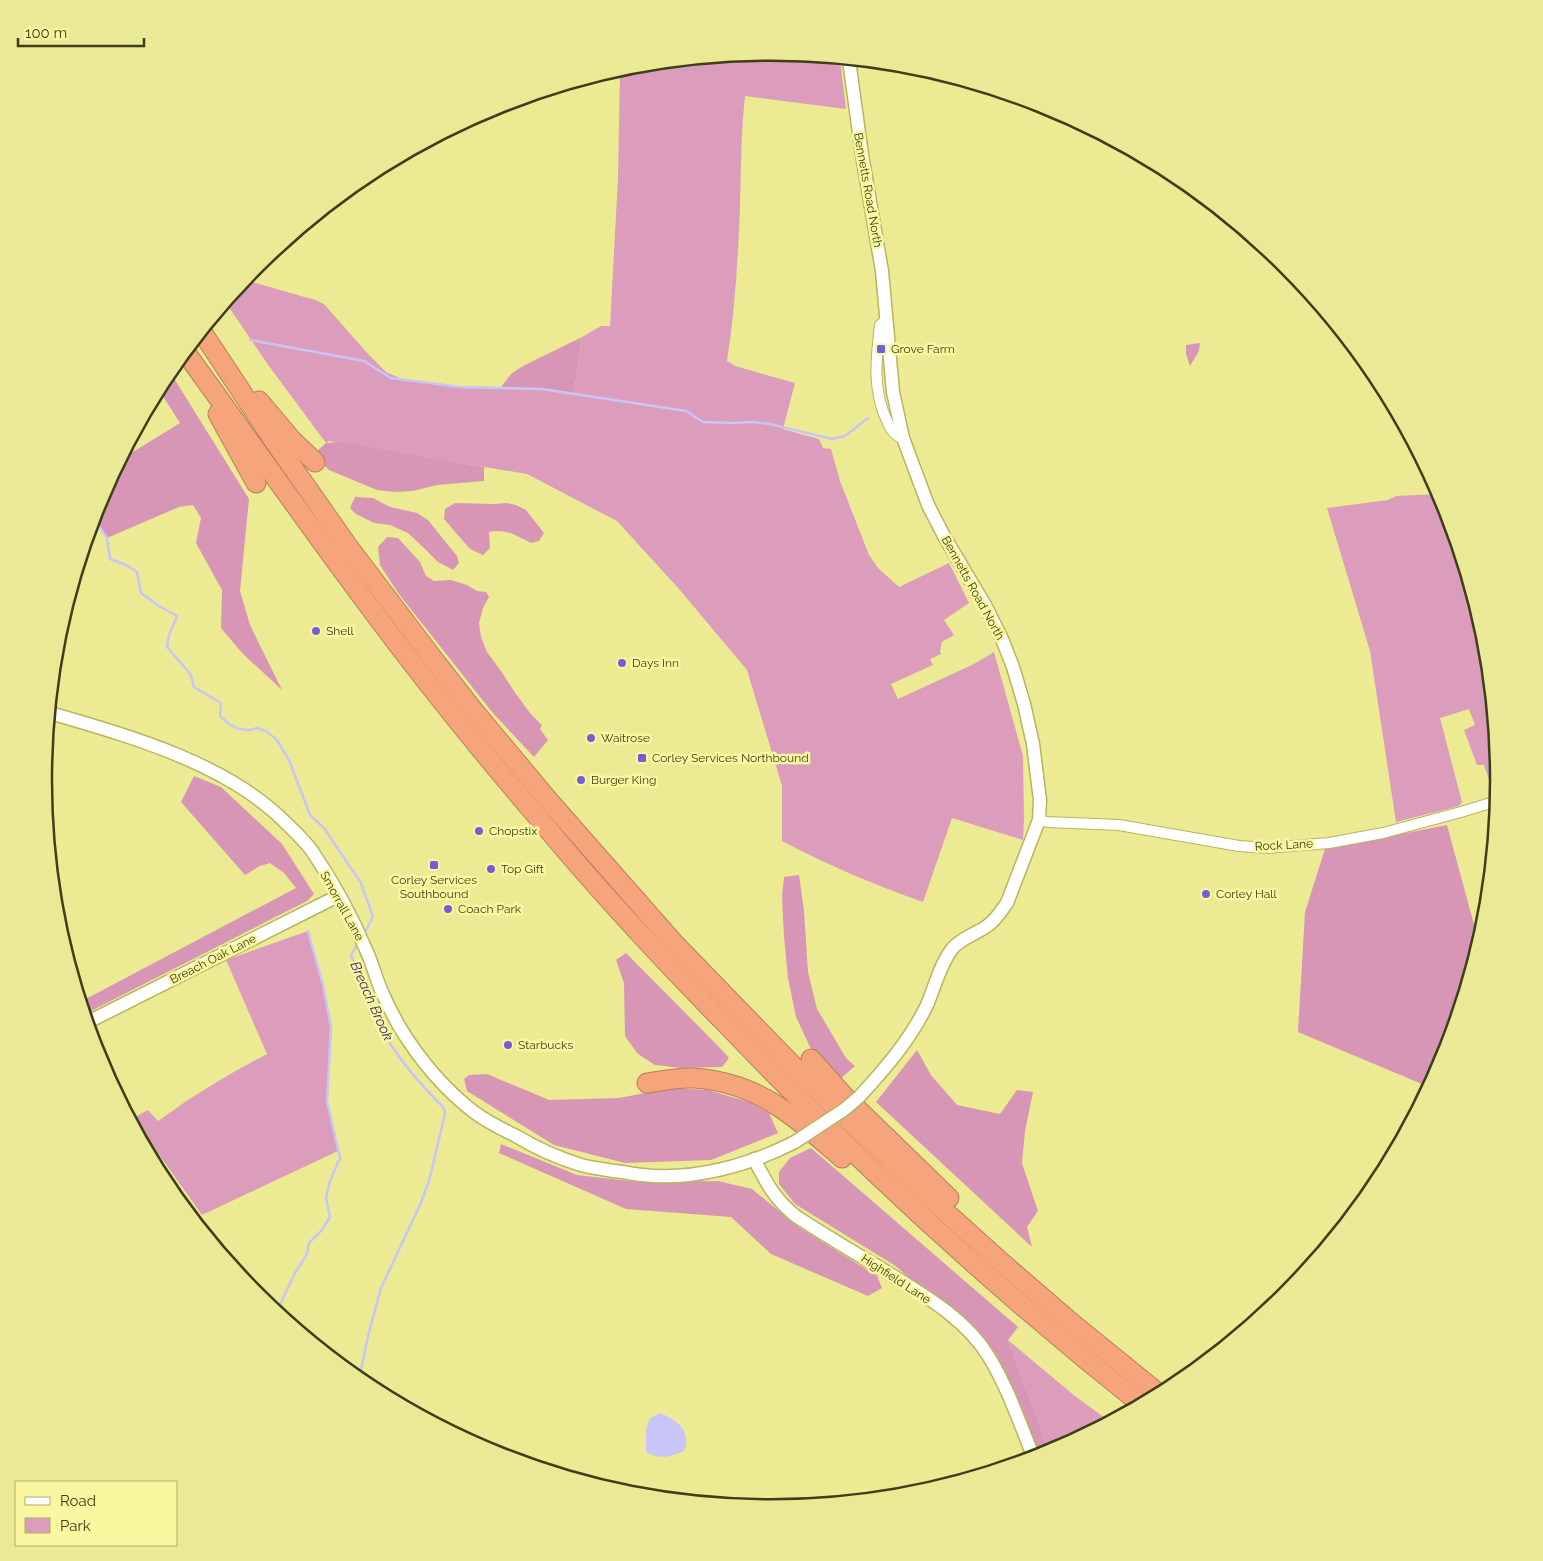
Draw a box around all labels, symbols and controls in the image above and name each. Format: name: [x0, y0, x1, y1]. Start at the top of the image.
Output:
scale bar: [18, 15, 144, 47]
text: 100 m: [25, 24, 67, 42]
street label: Bennetts Road North: [851, 132, 885, 248]
place label: Grove Farm: [891, 342, 955, 356]
marker: Grove Farm: [875, 343, 887, 355]
street label: Bennetts Road North: [939, 534, 1007, 642]
place label: Shell: [326, 624, 355, 638]
marker: Shell: [310, 625, 322, 637]
place label: Days Inn: [632, 656, 679, 670]
marker: Days Inn: [616, 657, 628, 669]
place label: Waitrose: [601, 731, 650, 745]
marker: Waitrose: [585, 732, 597, 744]
place label: Corley Services Northbound: [652, 751, 809, 765]
marker: Corley Services Northbound: [636, 752, 648, 764]
place label: Burger King: [591, 773, 656, 787]
marker: Burger King: [575, 774, 587, 786]
place label: Chopstix: [489, 824, 537, 838]
marker: Chopstix: [473, 825, 485, 837]
street label: Rock Lane: [1254, 836, 1314, 854]
marker: Corley Services Southbound: [428, 859, 440, 871]
place label: Top Gift: [501, 862, 544, 876]
marker: Top Gift: [485, 863, 497, 875]
street label: Smorrall Lane: [317, 869, 367, 943]
place label: Corley Services Southbound: [391, 873, 477, 901]
place label: Corley Hall: [1216, 887, 1278, 901]
marker: Corley Hall: [1200, 888, 1212, 900]
place label: Coach Park: [458, 902, 522, 916]
marker: Coach Park: [442, 903, 454, 915]
street label: Breach Oak Lane: [168, 931, 258, 987]
water label: Breach Brook: [347, 959, 397, 1044]
place label: Starbucks: [518, 1038, 573, 1052]
marker: Starbucks: [502, 1039, 514, 1051]
street label: Highfield Lane: [859, 1251, 933, 1307]
legend: [15, 1481, 178, 1546]
text: Road: [60, 1492, 96, 1510]
text: Park: [60, 1517, 91, 1535]

